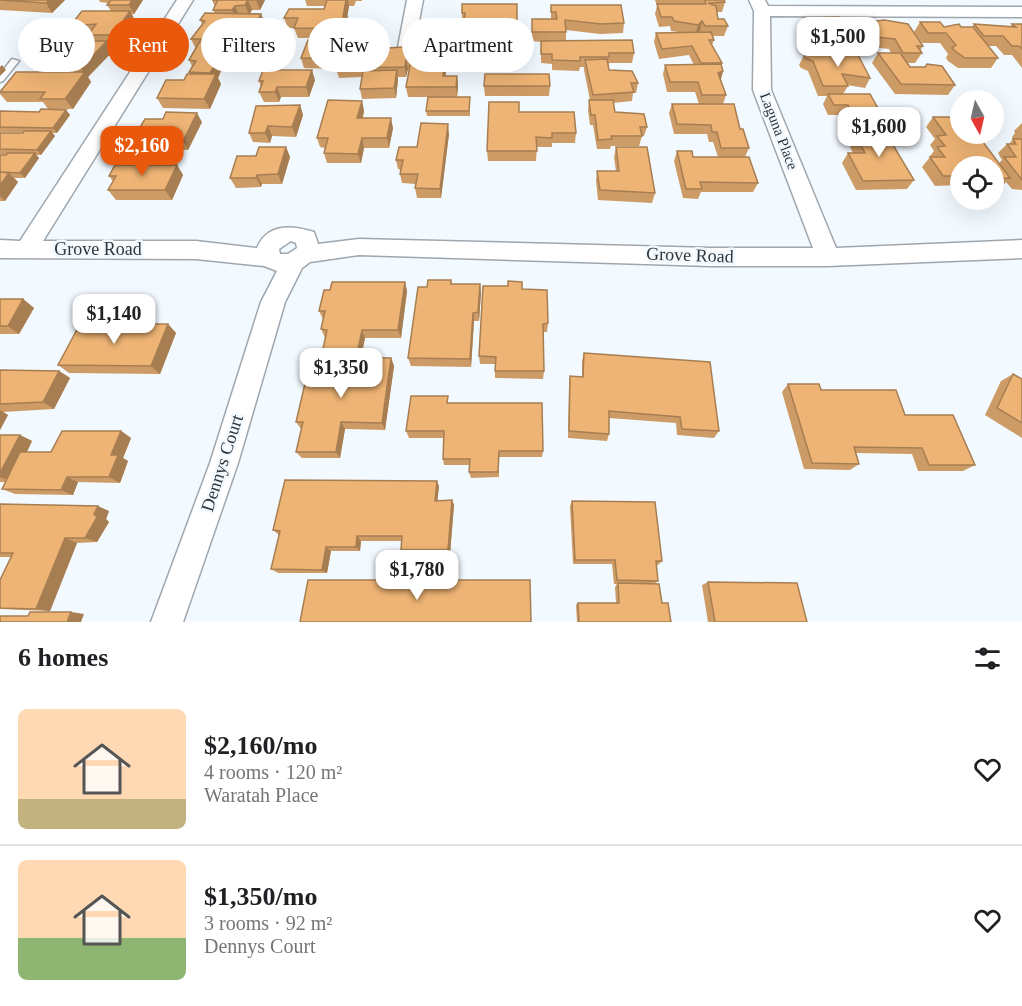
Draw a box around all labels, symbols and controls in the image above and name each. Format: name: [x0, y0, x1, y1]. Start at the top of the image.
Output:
pin: $1,500: [789, 17, 887, 68]
chip: Buy: [18, 18, 95, 72]
chip: Rent: [107, 18, 189, 72]
chip: Filters: [201, 18, 296, 72]
chip: New: [308, 18, 390, 72]
chip: Apartment: [402, 18, 534, 72]
text: $1,500: [811, 25, 866, 47]
street label: Laguna Place: [757, 90, 801, 172]
north arrow: [950, 90, 1004, 144]
map controls: [950, 90, 1004, 210]
pin: $1,600: [830, 107, 928, 158]
text: $1,600: [852, 115, 907, 137]
pin: $2,160: [93, 126, 191, 177]
text: $2,160: [115, 134, 170, 156]
button: locate: [950, 156, 1004, 210]
street label: Grove Road: [54, 239, 142, 259]
street label: Grove Road: [646, 243, 734, 267]
pin: $1,140: [65, 294, 163, 345]
text: $1,140: [87, 302, 142, 324]
pin: $1,350: [292, 348, 390, 399]
text: $1,350: [314, 356, 369, 378]
street label: Dennys Court: [197, 412, 247, 514]
pin: $1,780: [368, 550, 466, 601]
text: $1,780: [390, 558, 445, 580]
icon: filters: [971, 642, 1004, 675]
text: 6 homes: [18, 643, 108, 672]
text: $2,160/mo: [204, 731, 317, 760]
icon: home: [66, 733, 138, 805]
icon: heart: [971, 753, 1004, 786]
text: 4 rooms · 120 m²: [204, 761, 342, 783]
text: Waratah Place: [204, 784, 318, 806]
text: $1,350/mo: [204, 882, 317, 911]
icon: home: [66, 884, 138, 956]
icon: heart: [971, 904, 1004, 937]
text: 3 rooms · 92 m²: [204, 912, 332, 934]
text: Dennys Court: [204, 935, 316, 957]

